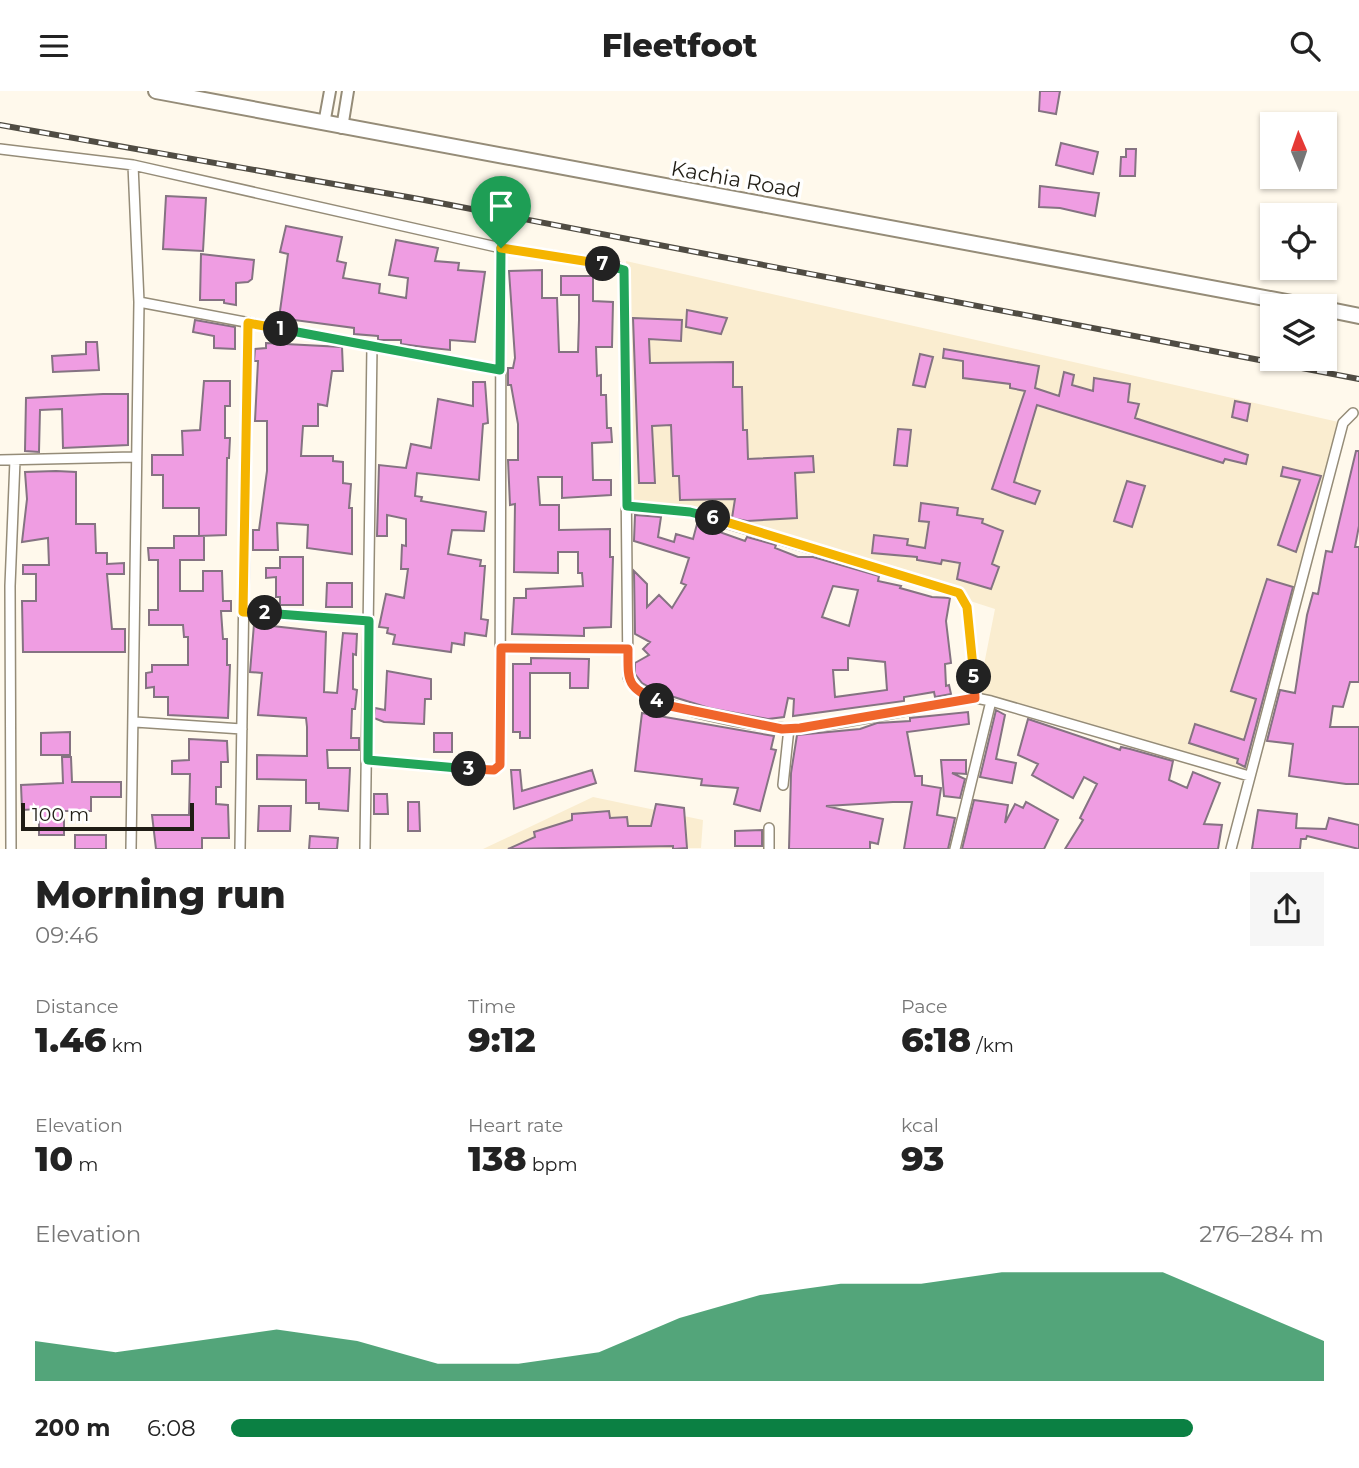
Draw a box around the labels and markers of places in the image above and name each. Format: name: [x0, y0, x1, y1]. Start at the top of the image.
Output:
pin: [471, 176, 531, 248]
pin: 7: [586, 247, 620, 281]
pin: 1: [264, 311, 298, 347]
pin: 6: [696, 501, 730, 535]
pin: 2: [247, 595, 282, 631]
pin: 5: [956, 659, 992, 695]
pin: 4: [640, 683, 674, 719]
pin: 3: [452, 751, 486, 787]

